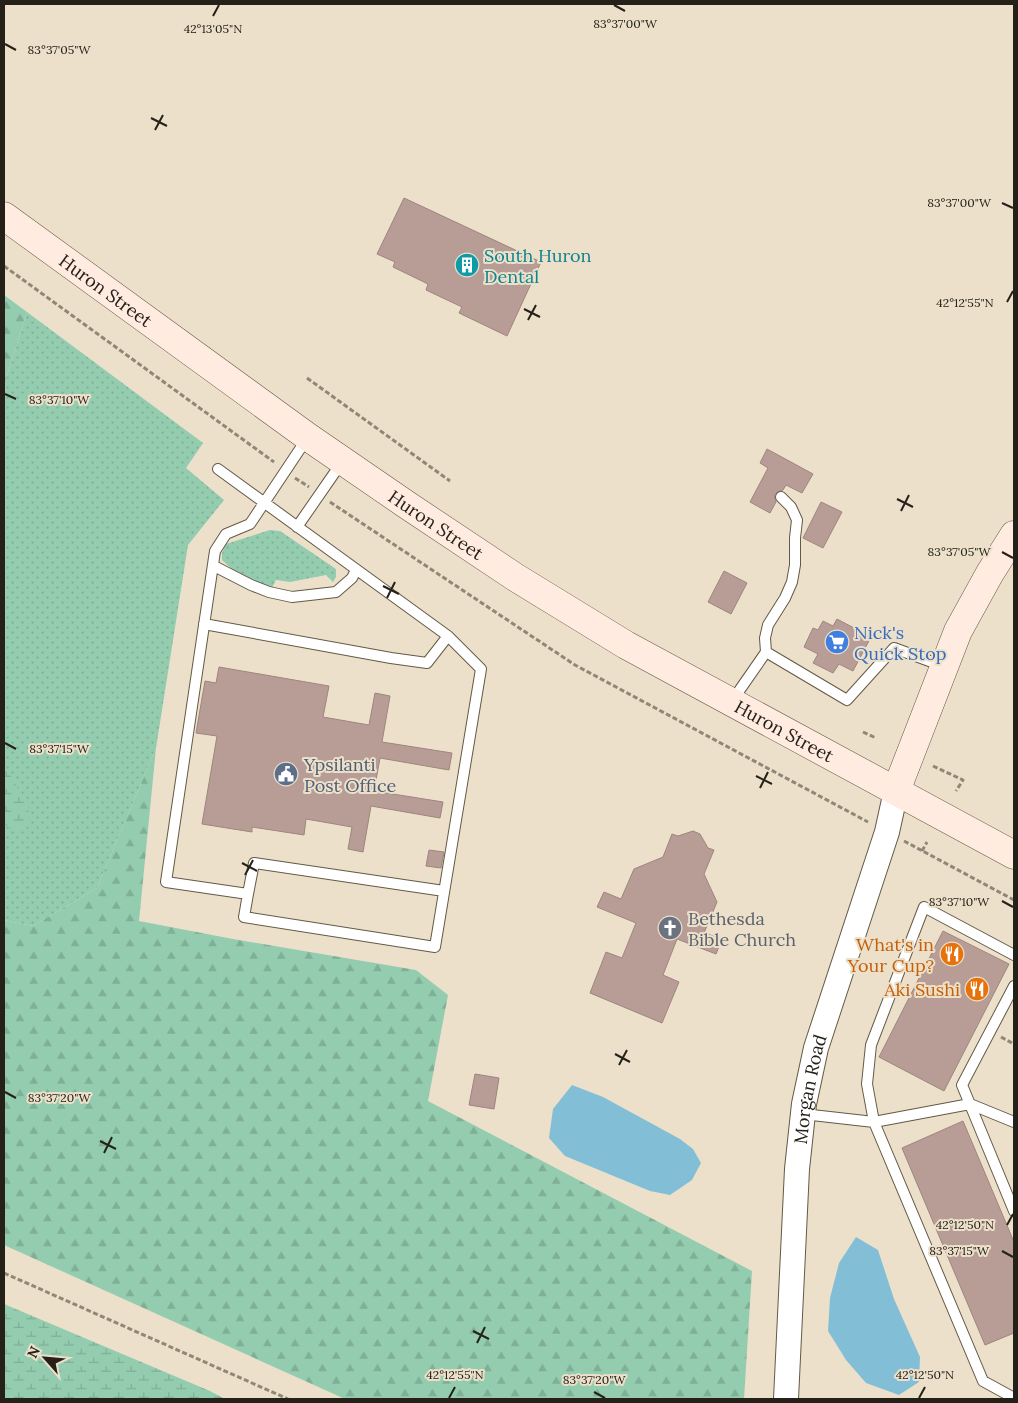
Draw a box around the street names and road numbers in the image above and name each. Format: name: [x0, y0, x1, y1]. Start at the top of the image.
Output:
street label: Huron Street: [55, 249, 157, 332]
street label: Huron Street: [384, 484, 488, 564]
street label: Huron Street: [731, 695, 838, 767]
street label: Morgan Road: [788, 1031, 831, 1145]

